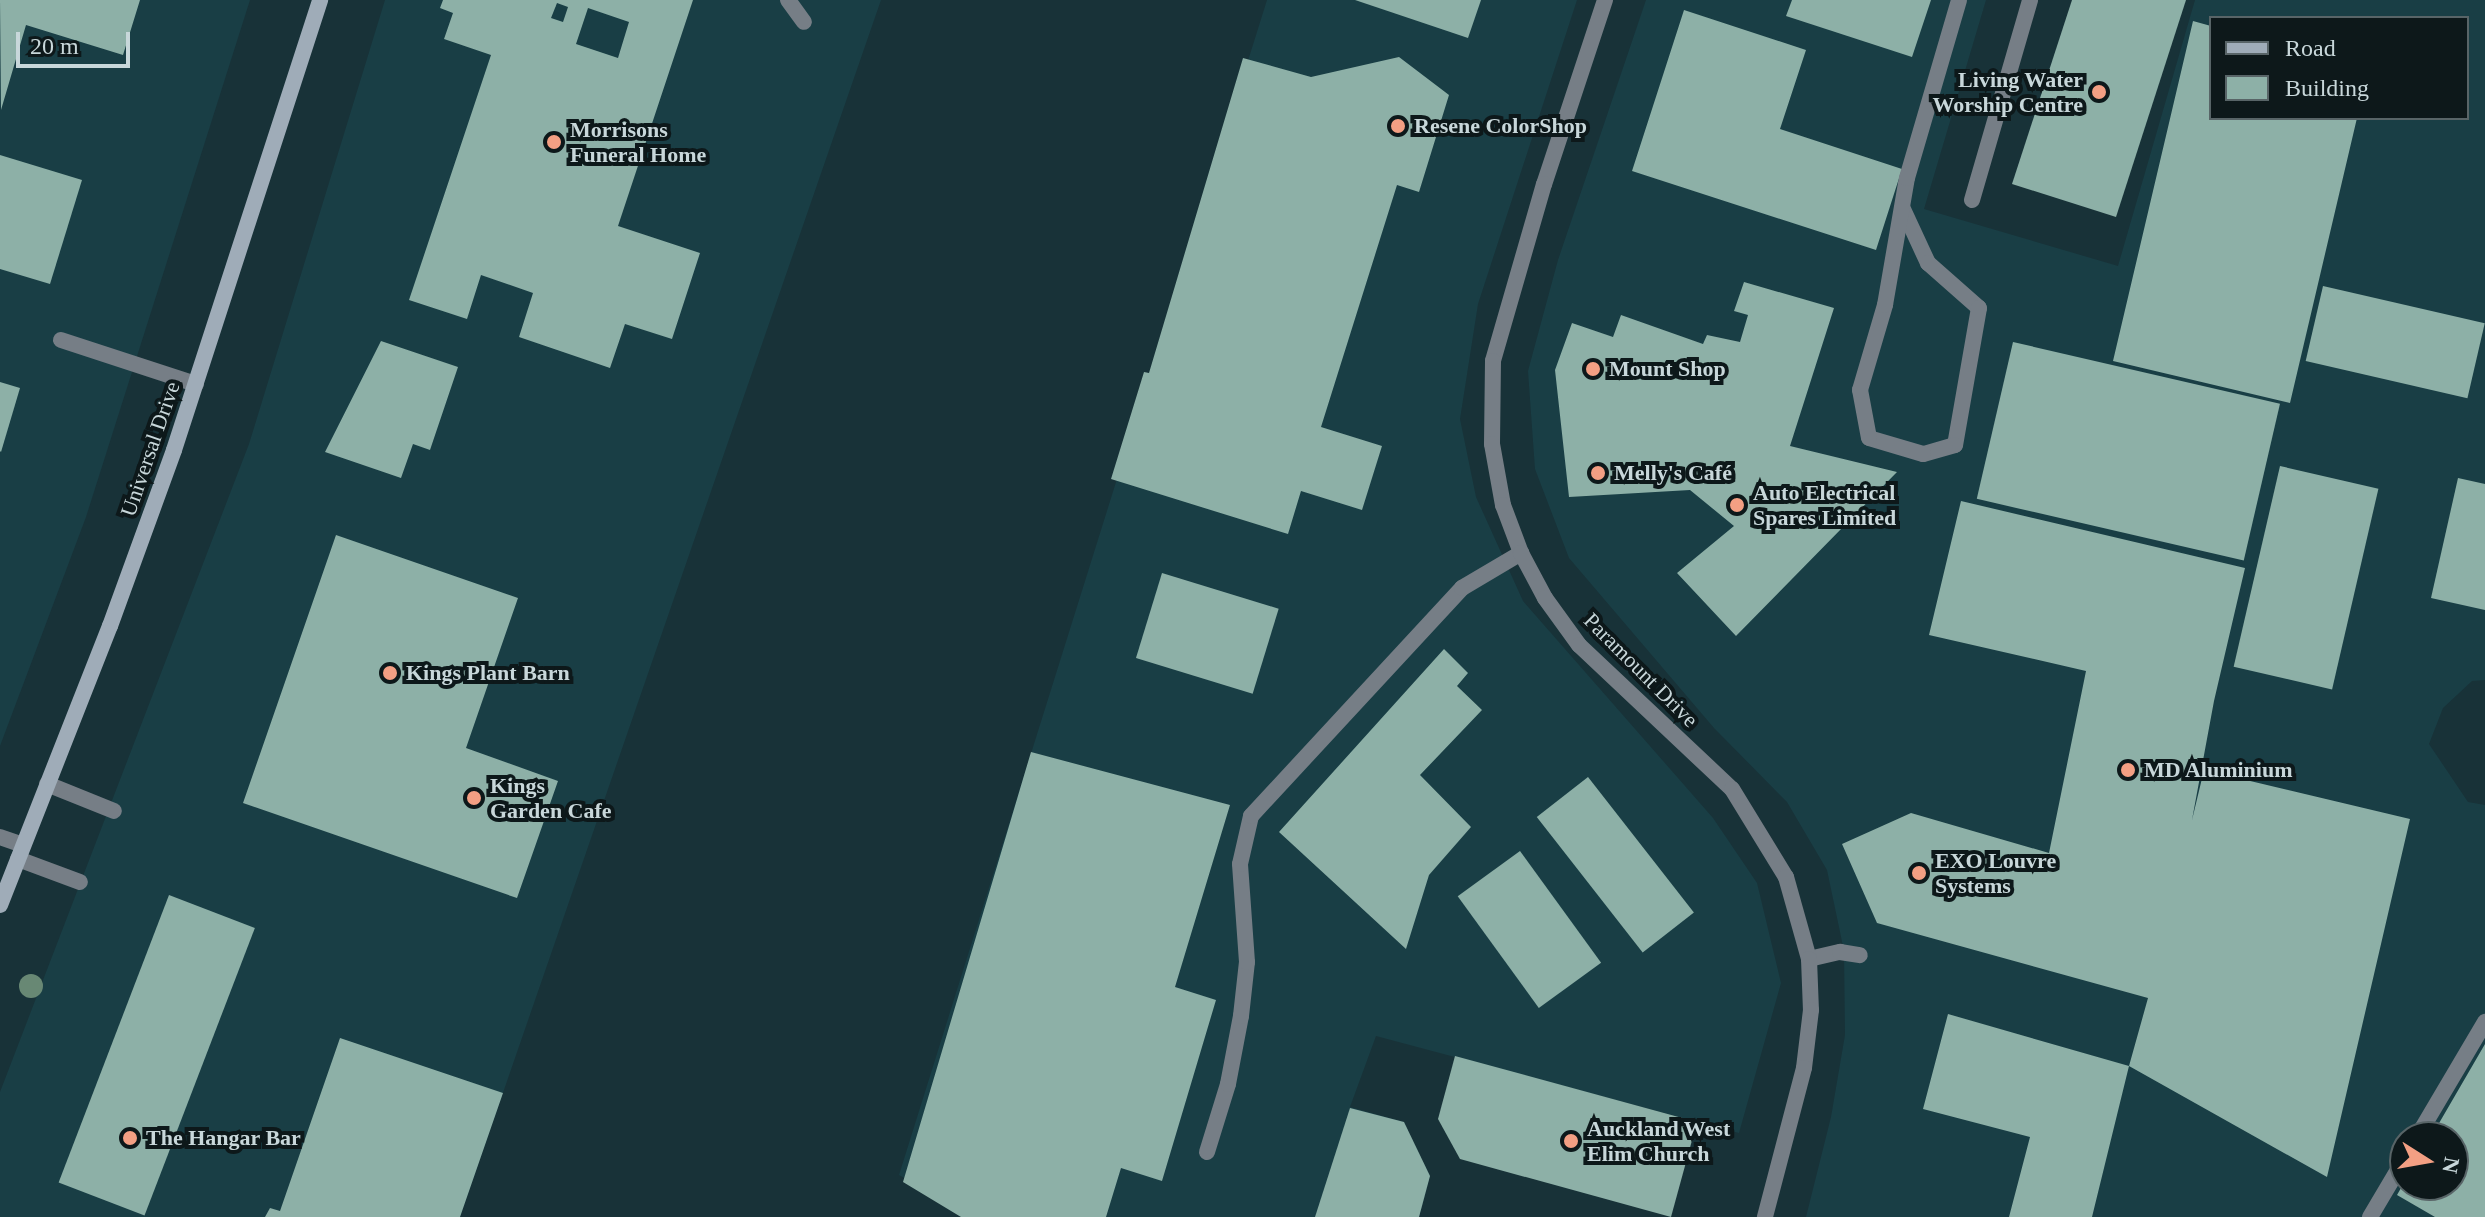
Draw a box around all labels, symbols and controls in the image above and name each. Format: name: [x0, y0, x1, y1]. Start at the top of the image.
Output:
scale bar: [20, 16, 134, 66]
legend: [2209, 16, 2469, 120]
text: 20 m: [30, 33, 79, 59]
text: Road: [2285, 35, 2336, 61]
place label: Living Water Worship Centre: [1932, 66, 2083, 118]
text: Building: [2285, 75, 2369, 101]
marker: Living Water Worship Centre: [2090, 83, 2108, 101]
place label: Resene ColorShop: [1414, 113, 1587, 139]
place label: Morrisons Funeral Home: [570, 116, 706, 168]
marker: Resene ColorShop: [1389, 117, 1407, 135]
marker: Morrisons Funeral Home: [545, 133, 563, 151]
place label: Mount Shop: [1609, 356, 1726, 382]
marker: Mount Shop: [1584, 360, 1602, 378]
street label: Universal Drive: [115, 378, 185, 520]
place label: Melly's Café: [1614, 460, 1732, 486]
marker: Melly's Café: [1589, 464, 1607, 482]
place label: Auto Electrical Spares Limited: [1753, 479, 1896, 530]
marker: Auto Electrical Spares Limited: [1728, 496, 1746, 514]
street label: Paramount Drive: [1578, 607, 1704, 733]
place label: Kings Plant Barn: [406, 660, 570, 686]
marker: Kings Plant Barn: [381, 664, 399, 682]
place label: MD Aluminium: [2144, 757, 2294, 783]
marker: MD Aluminium: [2119, 761, 2137, 779]
place label: Kings Garden Cafe: [490, 772, 612, 824]
marker: Kings Garden Cafe: [465, 789, 483, 807]
place label: EXO Louvre Systems: [1935, 847, 2056, 898]
marker: EXO Louvre Systems: [1910, 864, 1928, 882]
place label: Auckland West Elim Church: [1587, 1115, 1731, 1166]
north arrow: [2389, 1121, 2469, 1201]
place label: The Hangar Bar: [146, 1125, 301, 1151]
marker: The Hangar Bar: [121, 1129, 139, 1147]
marker: Auckland West Elim Church: [1562, 1132, 1580, 1150]
text: N: [2437, 1155, 2465, 1175]

